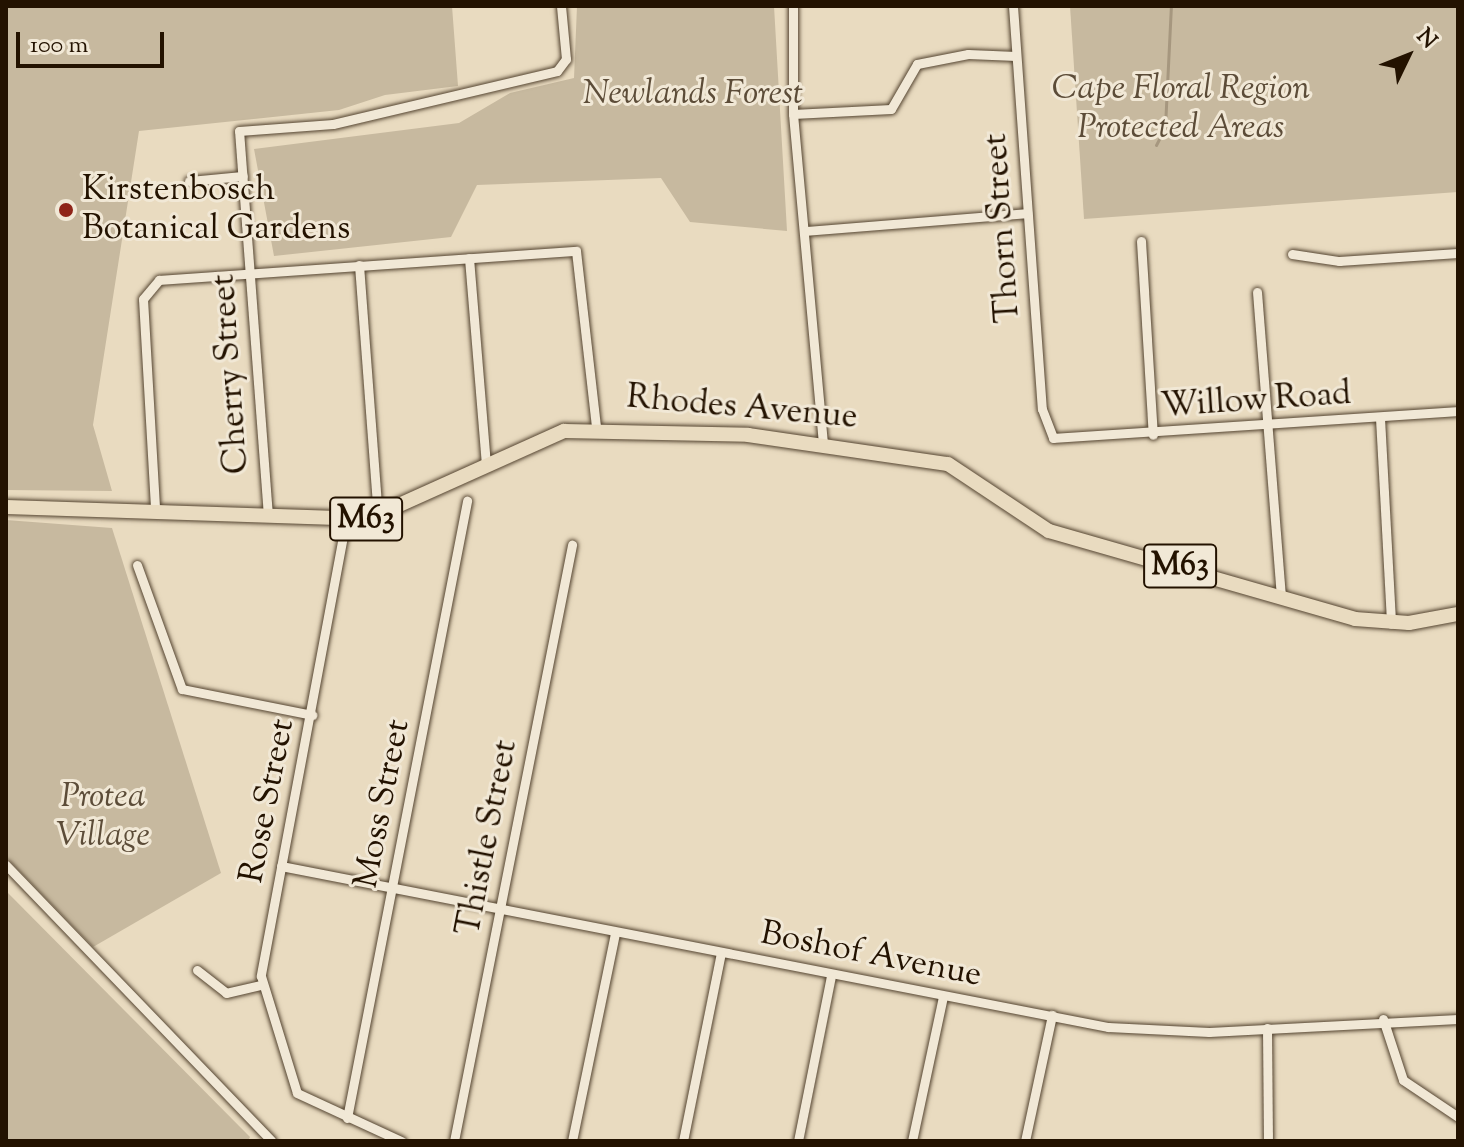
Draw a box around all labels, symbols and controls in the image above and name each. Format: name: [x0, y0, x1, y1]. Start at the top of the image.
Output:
scale bar: [20, 16, 168, 66]
north arrow: [1368, 16, 1448, 96]
text: N: [1408, 22, 1443, 57]
text: 100 m: [30, 29, 88, 63]
park label: Cape Floral Region Protected Areas: [1052, 69, 1310, 148]
park label: Newlands Forest: [583, 75, 803, 115]
street label: Thorn Street: [976, 132, 1030, 324]
place label: Kirstenbosch Botanical Gardens: [82, 170, 350, 250]
marker: Kirstenbosch Botanical Gardens: [57, 201, 75, 219]
street label: Cherry Street: [204, 273, 258, 475]
street label: Willow Road: [1159, 374, 1353, 428]
street label: Rhodes Avenue: [625, 378, 859, 438]
road number: M63: [328, 491, 404, 547]
road number: M63: [1142, 538, 1218, 594]
street label: Rose Street: [232, 716, 304, 886]
street label: Moss Street: [347, 716, 419, 892]
street label: Thistle Street: [449, 737, 527, 939]
park label: Protea Village: [56, 777, 150, 856]
street label: Boshof Avenue: [757, 914, 985, 996]

